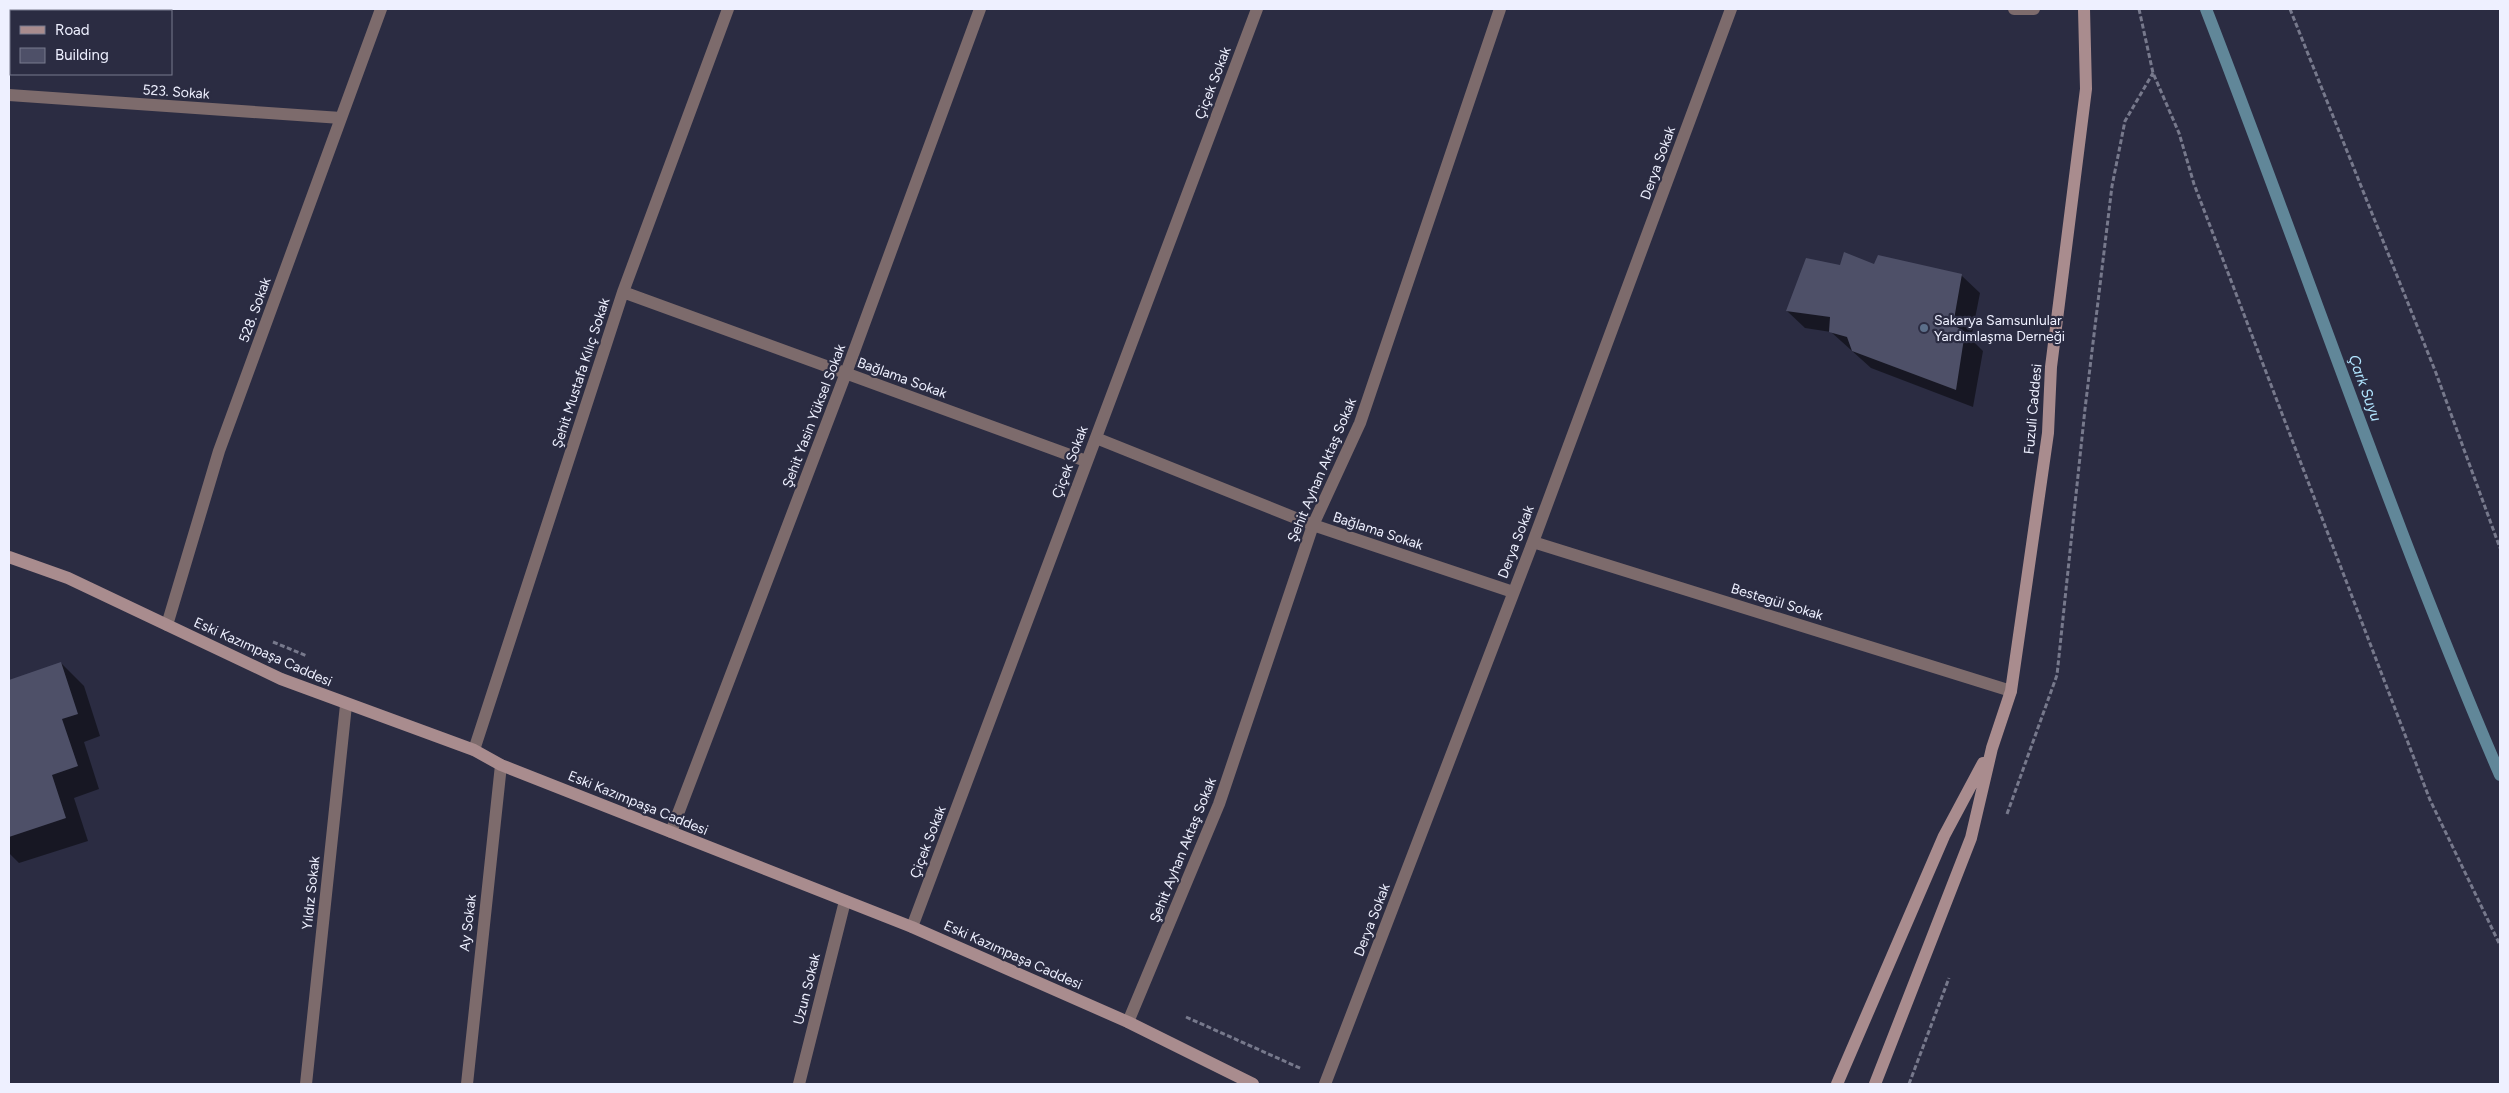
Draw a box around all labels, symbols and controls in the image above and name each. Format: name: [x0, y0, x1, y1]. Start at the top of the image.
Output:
legend: [10, 10, 172, 75]
text: Road: [55, 21, 90, 39]
street label: Çiçek Sokak: [1191, 44, 1235, 122]
text: Building: [55, 46, 109, 64]
street label: 523. Sokak: [142, 81, 210, 103]
street label: Derya Sokak: [1637, 124, 1679, 202]
street label: 528. Sokak: [235, 275, 275, 345]
street label: Şehit Mustafa Kılıç Sokak: [549, 296, 613, 450]
place label: Sakarya Samsunlular Yardımlaşma Derneği: [1934, 312, 2065, 345]
marker: Sakarya Samsunlular Yardımlaşma Derneği: [1918, 322, 1930, 334]
street label: Şehit Yasin Yüksel Sokak: [779, 342, 849, 490]
water label: Çark Suyu: [2345, 352, 2385, 424]
street label: Bağlama Sokak: [855, 354, 949, 402]
street label: Fuzuli Caddesi: [2021, 363, 2045, 455]
street label: Şehit Ayhan Aktaş Sokak: [1284, 395, 1360, 545]
street label: Çiçek Sokak: [1048, 423, 1092, 501]
street label: Derya Sokak: [1494, 503, 1538, 581]
street label: Bağlama Sokak: [1331, 508, 1425, 554]
street label: Bestegül Sokak: [1729, 580, 1825, 624]
street label: Eski Kazımpaşa Caddesi: [191, 614, 335, 690]
street label: Eski Kazımpaşa Caddesi: [565, 767, 711, 839]
street label: Şehit Ayhan Aktaş Sokak: [1146, 775, 1220, 925]
street label: Çiçek Sokak: [906, 803, 950, 881]
street label: Yıldız Sokak: [299, 855, 323, 931]
street label: Derya Sokak: [1350, 881, 1394, 959]
street label: Ay Sokak: [456, 893, 480, 953]
street label: Eski Kazımpaşa Caddesi: [941, 917, 1085, 993]
street label: Uzun Sokak: [790, 951, 824, 1027]

